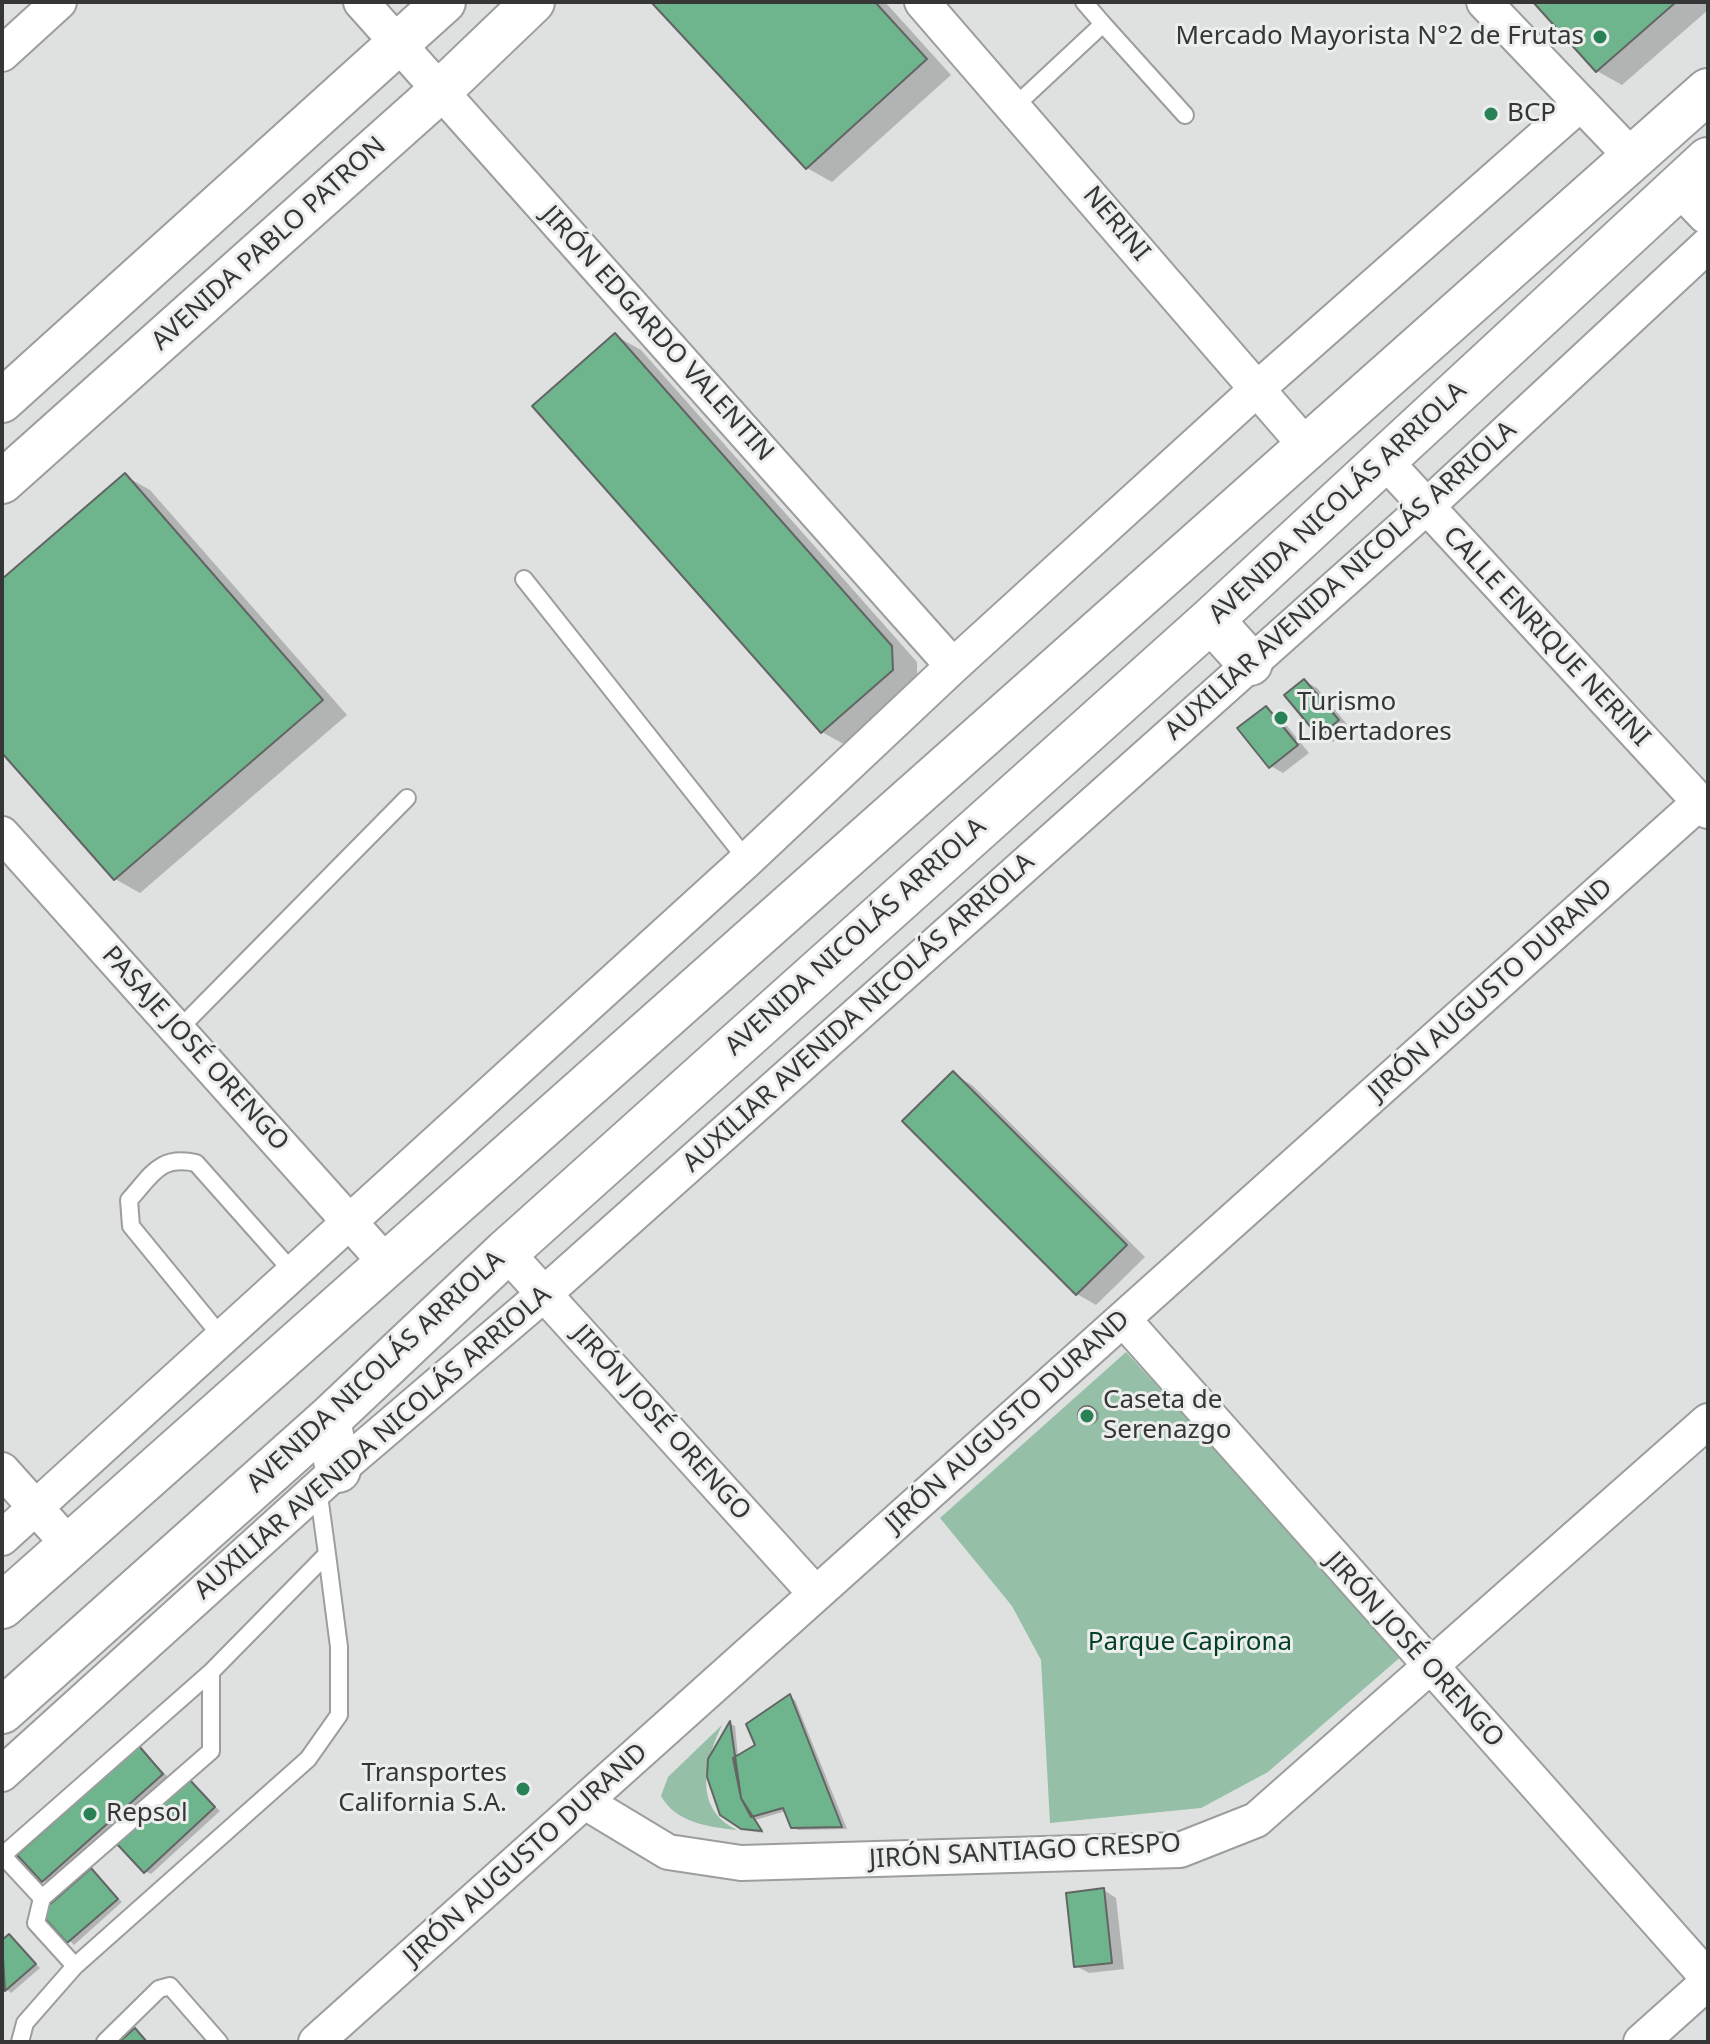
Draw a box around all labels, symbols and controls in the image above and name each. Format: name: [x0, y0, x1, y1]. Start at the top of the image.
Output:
place label: Mercado Mayorista N°2 de Frutas: [1176, 21, 1584, 53]
marker: Mercado Mayorista N°2 de Frutas: [1591, 28, 1609, 46]
place label: BCP: [1507, 98, 1556, 130]
marker: BCP: [1482, 105, 1500, 123]
street label: AVENIDA PABLO PATRON: [146, 131, 392, 357]
street label: NERINI: [1076, 180, 1156, 268]
street label: JIRÓN EDGARDO VALENTIN: [534, 200, 780, 468]
street label: AVENIDA NICOLÁS ARRIOLA: [1203, 376, 1473, 630]
street label: AUXILIAR AVENIDA NICOLÁS ARRIOLA: [1159, 415, 1523, 747]
street label: CALLE ENRIQUE NERINI: [1436, 521, 1656, 753]
place label: Turismo Libertadores: [1297, 687, 1452, 748]
marker: Turismo Libertadores: [1272, 709, 1290, 727]
street label: AVENIDA NICOLÁS ARRIOLA: [719, 812, 993, 1062]
street label: AUXILIAR AVENIDA NICOLÁS ARRIOLA: [677, 847, 1041, 1179]
street label: JIRÓN AUGUSTO DURAND: [1363, 872, 1619, 1108]
street label: PASAJE JOSÉ ORENGO: [95, 940, 295, 1158]
street label: AVENIDA NICOLÁS ARRIOLA: [241, 1245, 511, 1499]
street label: AUXILIAR AVENIDA NICOLÁS ARRIOLA: [188, 1280, 558, 1606]
street label: JIRÓN AUGUSTO DURAND: [880, 1304, 1136, 1540]
street label: JIRÓN JOSÉ ORENGO: [565, 1319, 757, 1527]
place label: Caseta de Serenazgo: [1103, 1385, 1231, 1446]
marker: Caseta de Serenazgo: [1078, 1407, 1096, 1425]
street label: JIRÓN JOSÉ ORENGO: [1318, 1546, 1510, 1754]
park label: Parque Capirona: [1088, 1627, 1292, 1659]
street label: JIRÓN AUGUSTO DURAND: [398, 1737, 654, 1973]
place label: Transportes California S.A.: [338, 1758, 507, 1820]
marker: Transportes California S.A.: [514, 1780, 532, 1798]
place label: Repsol: [106, 1798, 188, 1830]
marker: Repsol: [81, 1805, 99, 1823]
street label: JIRÓN SANTIAGO CRESPO: [868, 1828, 1182, 1876]

